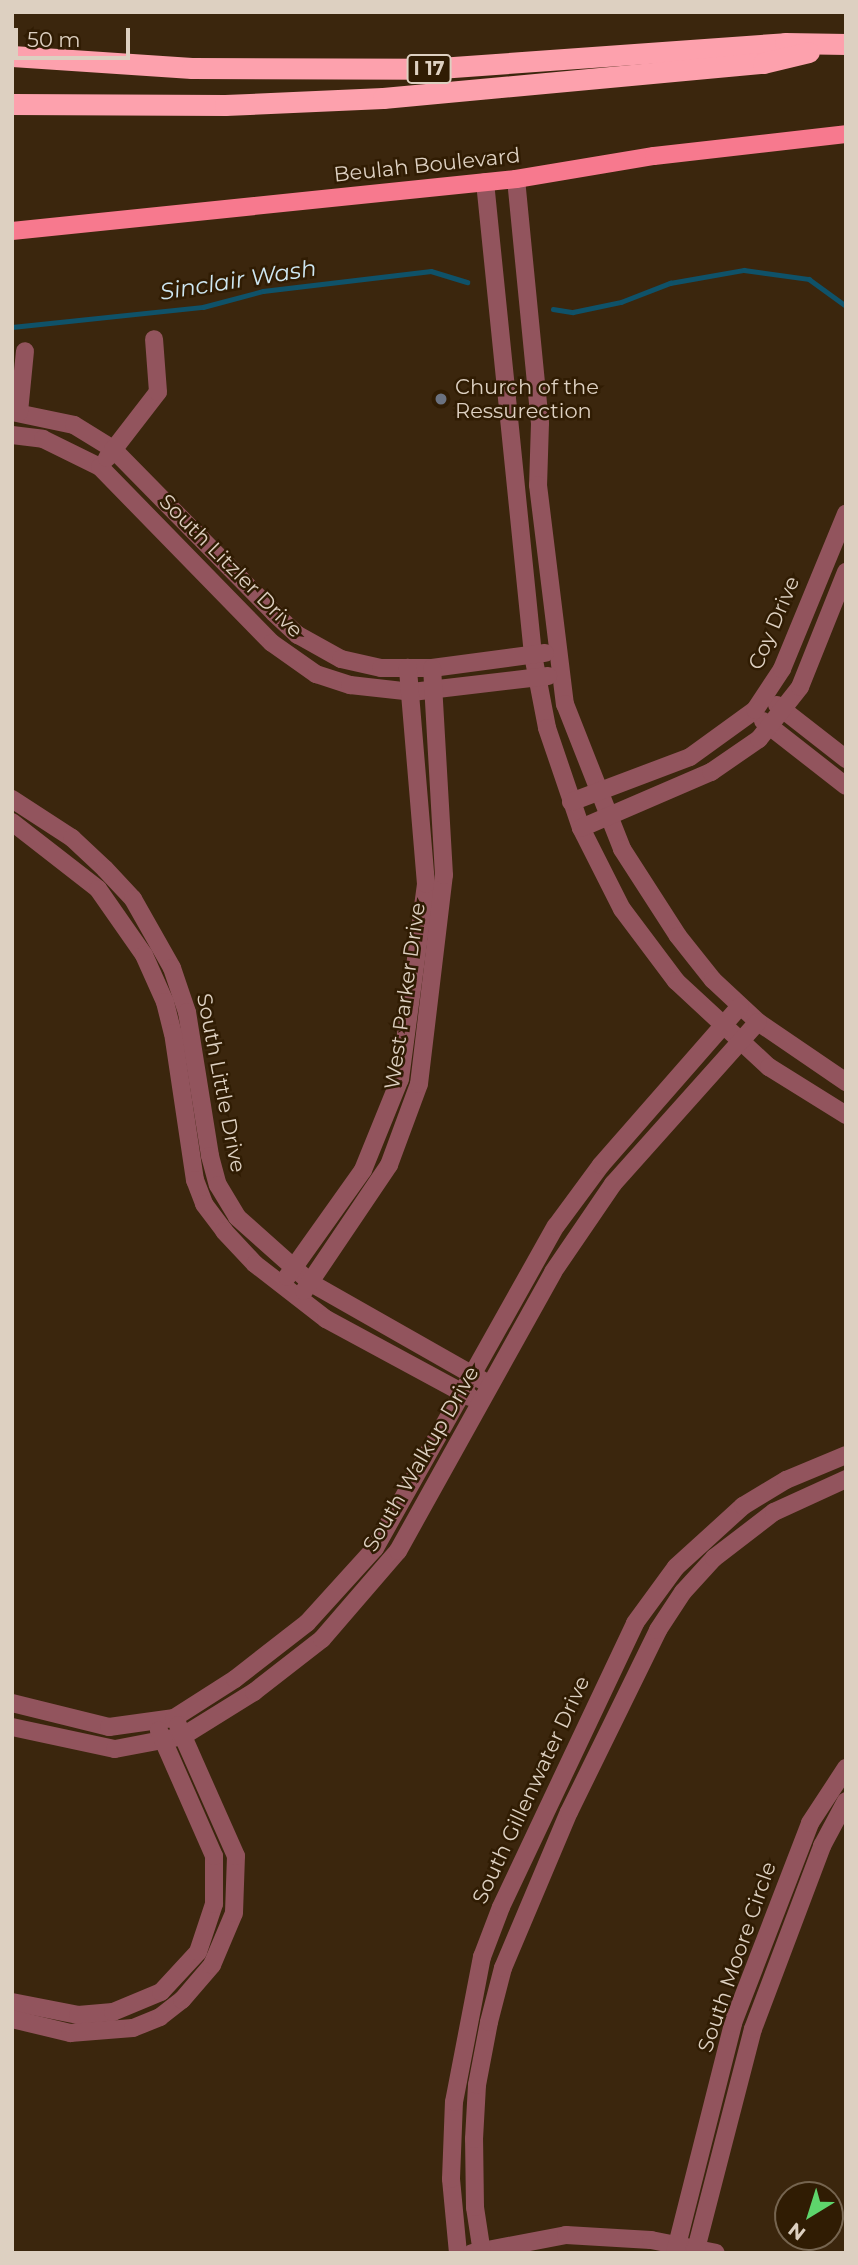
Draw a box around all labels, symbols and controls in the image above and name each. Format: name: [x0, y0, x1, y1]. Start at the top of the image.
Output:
scale bar: [18, 14, 133, 58]
text: 50 m: [27, 27, 81, 52]
road number: I 17: [406, 54, 452, 85]
street label: Beulah Boulevard: [333, 143, 521, 187]
water label: Sinclair Wash: [158, 254, 318, 306]
place label: Church of the Ressurection: [455, 374, 599, 424]
marker: Church of the Ressurection: [433, 391, 449, 407]
street label: South Litzler Drive: [154, 489, 308, 643]
street label: Coy Drive: [743, 572, 805, 674]
street label: West Parker Drive: [379, 901, 431, 1091]
street label: South Little Drive: [191, 991, 251, 1175]
street label: South Walkup Drive: [358, 1362, 484, 1556]
street label: South Gillenwater Drive: [467, 1672, 595, 1908]
street label: South Moore Circle: [693, 1858, 781, 2056]
north arrow: [774, 2181, 844, 2251]
text: N: [784, 2218, 810, 2245]

